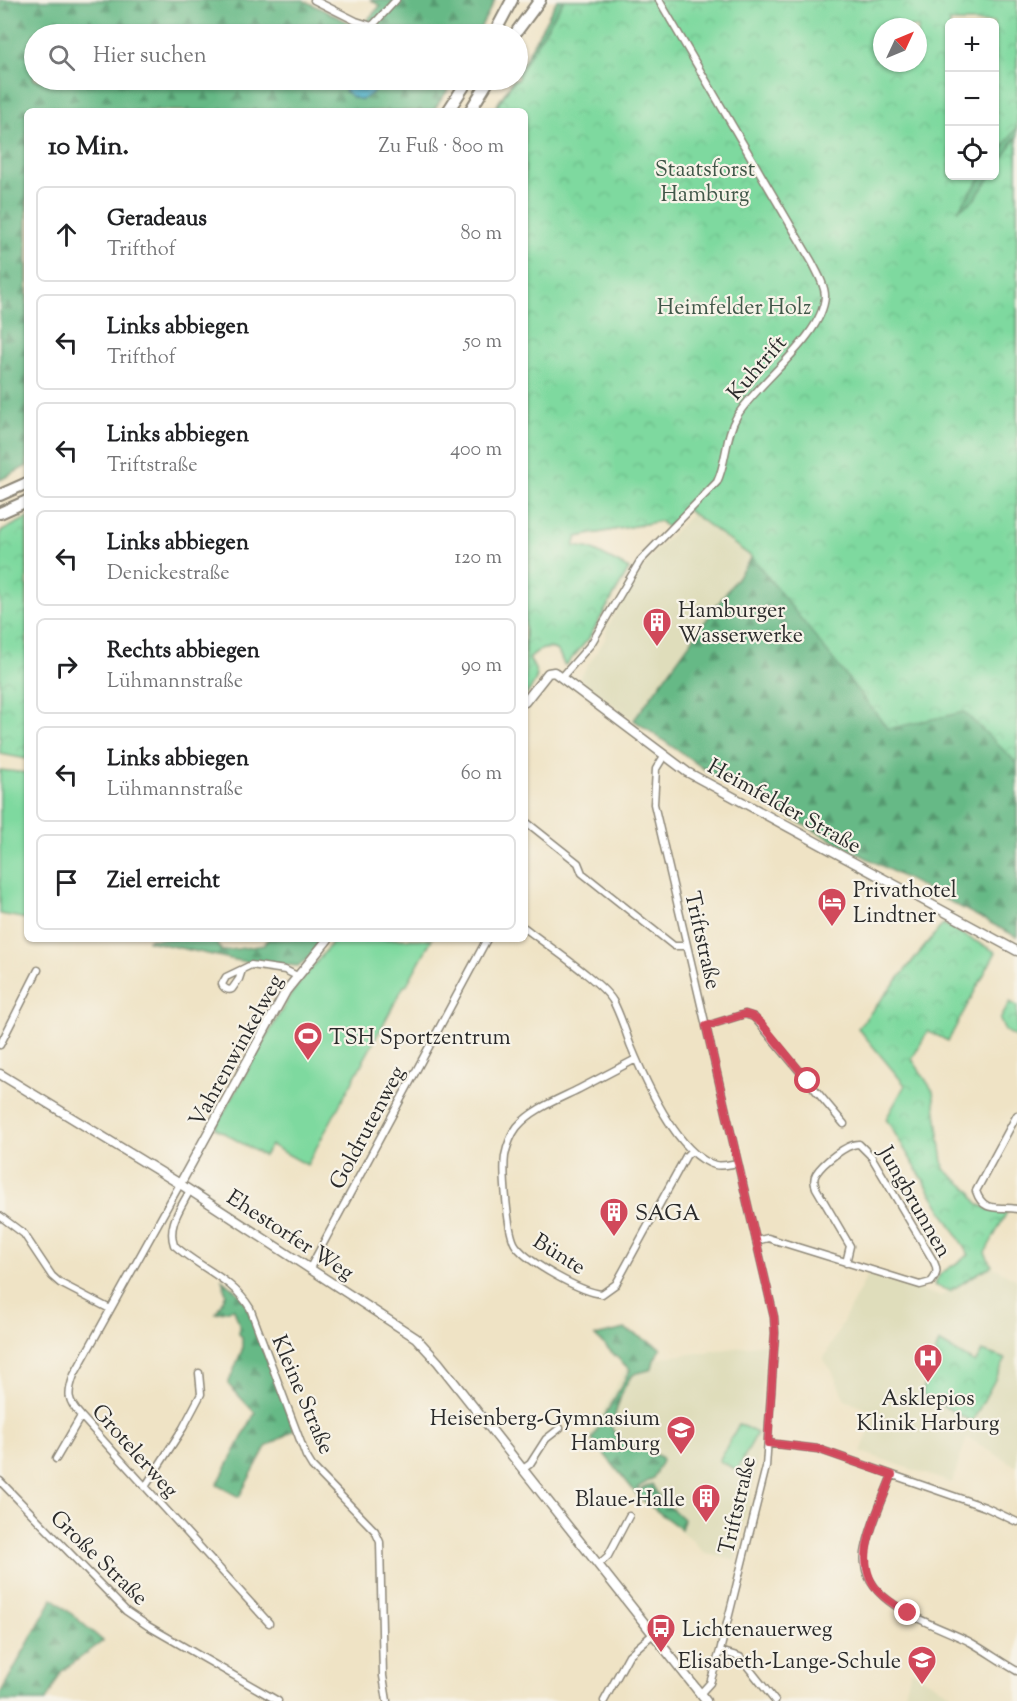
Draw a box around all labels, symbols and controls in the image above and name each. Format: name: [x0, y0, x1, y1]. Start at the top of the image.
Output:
north arrow: [873, 18, 927, 72]
map controls: [945, 18, 999, 180]
button: +: [945, 18, 999, 72]
search box: [24, 24, 528, 90]
icon: search: [45, 41, 78, 74]
text: Hier suchen: [93, 41, 207, 73]
button: −: [945, 72, 999, 126]
button: locate: [945, 126, 999, 180]
text: 10 Min.: [48, 129, 129, 166]
text: Zu Fuß · 800 m: [379, 133, 504, 162]
park label: Staatsforst Hamburg: [655, 155, 756, 212]
text: Geradeaus: [107, 204, 207, 236]
icon: ahead: [50, 218, 83, 251]
text: 80 m: [461, 220, 502, 249]
text: Trifthof: [107, 236, 176, 265]
park label: Heimfelder Holz: [657, 293, 811, 325]
text: Links abbiegen: [107, 312, 249, 344]
icon: left: [50, 326, 83, 359]
text: 50 m: [464, 328, 502, 357]
street label: Kuhtrift: [721, 329, 796, 409]
text: Trifthof: [107, 344, 176, 373]
text: Links abbiegen: [107, 420, 249, 452]
icon: left: [50, 434, 83, 467]
text: 400 m: [450, 436, 502, 465]
text: Triftstraße: [107, 452, 198, 481]
text: Links abbiegen: [107, 528, 249, 560]
icon: left: [50, 542, 83, 575]
text: 120 m: [454, 544, 502, 573]
text: Denickestraße: [107, 560, 230, 589]
place label: Hamburger Wasserwerke: [678, 596, 803, 653]
building icon: Hamburger Wasserwerke: [641, 606, 673, 648]
text: Rechts abbiegen: [107, 636, 260, 668]
icon: right: [50, 650, 83, 683]
text: 90 m: [461, 652, 502, 681]
text: Lühmannstraße: [107, 668, 243, 697]
text: Links abbiegen: [107, 744, 249, 776]
street label: Heimfelder Straße: [701, 752, 866, 863]
icon: left: [50, 758, 83, 791]
text: 60 m: [461, 760, 502, 789]
text: Lühmannstraße: [107, 776, 243, 805]
icon: arrive: [50, 866, 83, 899]
text: Ziel erreicht: [107, 866, 220, 898]
place label: Privathotel Lindtner: [853, 876, 957, 933]
hotel icon: Privathotel Lindtner: [816, 886, 848, 928]
street label: Triftstraße: [674, 889, 728, 993]
street label: Vahrenwinkelweg: [182, 969, 293, 1134]
sports icon: TSH Sportzentrum: [292, 1020, 324, 1062]
place label: TSH Sportzentrum: [329, 1023, 511, 1055]
street label: Goldrutenweg: [323, 1061, 415, 1196]
route start: [794, 1067, 820, 1093]
street label: Jungbrunnen: [868, 1140, 958, 1264]
street label: Ehestorfer Weg: [219, 1183, 360, 1290]
building icon: SAGA: [598, 1196, 630, 1238]
place label: SAGA: [635, 1199, 700, 1231]
street label: Bünte: [526, 1227, 591, 1284]
street label: Kleine Straße: [262, 1330, 341, 1460]
hospital icon: Asklepios Klinik Harburg: [912, 1342, 944, 1384]
place label: Asklepios Klinik Harburg: [856, 1384, 1000, 1441]
street label: Grotelerweg: [83, 1398, 185, 1506]
place label: Heisenberg-Gymnasium Hamburg: [430, 1404, 660, 1461]
school or university icon: Heisenberg-Gymnasium Hamburg: [665, 1414, 697, 1456]
street label: Triftstraße: [712, 1454, 766, 1558]
building icon: Blaue-Halle: [690, 1482, 722, 1524]
place label: Blaue-Halle: [575, 1485, 685, 1517]
street label: Große Straße: [42, 1504, 154, 1614]
route end: [894, 1599, 920, 1625]
bus stop icon: Lichtenauerweg: [645, 1612, 677, 1654]
place label: Lichtenauerweg: [682, 1615, 833, 1647]
school or university icon: Elisabeth-Lange-Schule: [906, 1644, 938, 1686]
place label: Elisabeth-Lange-Schule: [678, 1647, 901, 1679]

